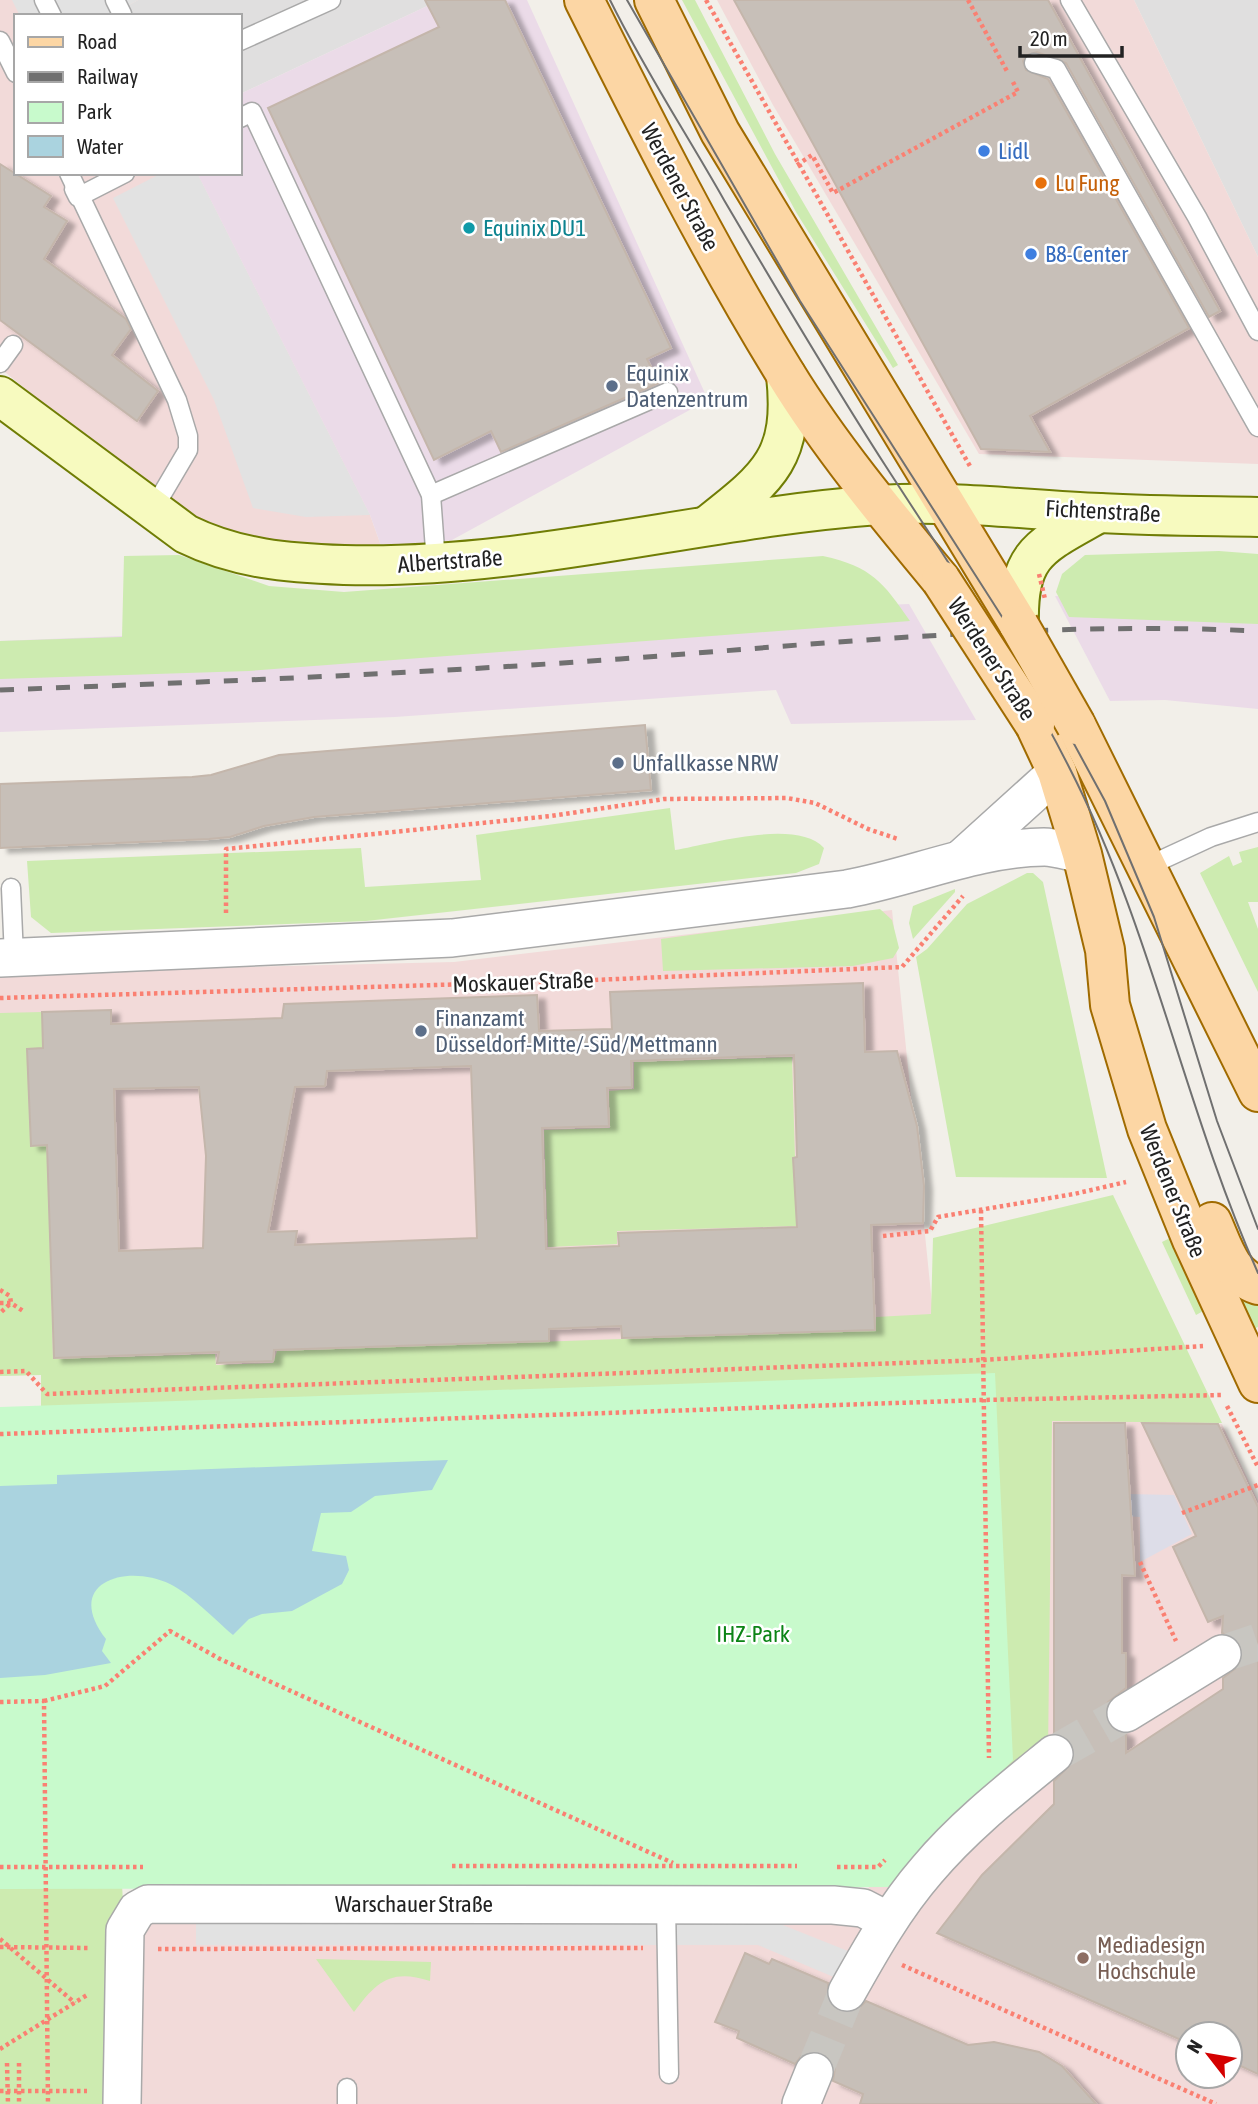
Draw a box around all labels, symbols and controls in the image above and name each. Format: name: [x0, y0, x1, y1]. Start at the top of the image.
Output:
legend: [14, 14, 242, 175]
scale bar: [1020, 14, 1122, 58]
text: 20 m: [1030, 26, 1068, 50]
text: Road: [77, 29, 117, 53]
text: Railway: [77, 64, 139, 88]
text: Park: [77, 99, 112, 123]
street label: Werdener Straße: [636, 119, 724, 255]
text: Water: [77, 134, 124, 158]
place label: Lidl: [998, 138, 1029, 164]
marker: Lidl: [976, 143, 992, 159]
place label: Lu Fung: [1055, 170, 1119, 196]
marker: Lu Fung: [1033, 175, 1049, 191]
place label: Equinix DU1: [483, 215, 586, 241]
marker: Equinix DU1: [461, 220, 477, 236]
place label: B8-Center: [1045, 241, 1129, 267]
marker: B8-Center: [1023, 246, 1039, 262]
place label: Equinix Datenzentrum: [626, 360, 748, 412]
marker: Equinix Datenzentrum: [604, 378, 620, 394]
street label: Fichtenstraße: [1045, 495, 1161, 527]
street label: Albertstraße: [397, 544, 503, 578]
street label: Werdener Straße: [943, 593, 1041, 725]
place label: Unfallkasse NRW: [632, 750, 778, 776]
marker: Unfallkasse NRW: [610, 755, 626, 771]
street label: Moskauer Straße: [452, 967, 594, 997]
place label: Finanzamt Düsseldorf-Mitte/-Süd/Mettmann: [435, 1005, 718, 1057]
marker: Finanzamt Düsseldorf-Mitte/-Süd/Mettmann: [413, 1023, 429, 1039]
street label: Werdener Straße: [1135, 1121, 1211, 1261]
park label: IHZ-Park: [716, 1621, 790, 1647]
street label: Warschauer Straße: [335, 1891, 493, 1917]
place label: Mediadesign Hochschule: [1097, 1932, 1205, 1984]
marker: Mediadesign Hochschule: [1075, 1950, 1091, 1966]
north arrow: [1174, 2020, 1244, 2090]
text: N: [1182, 2036, 1207, 2057]

